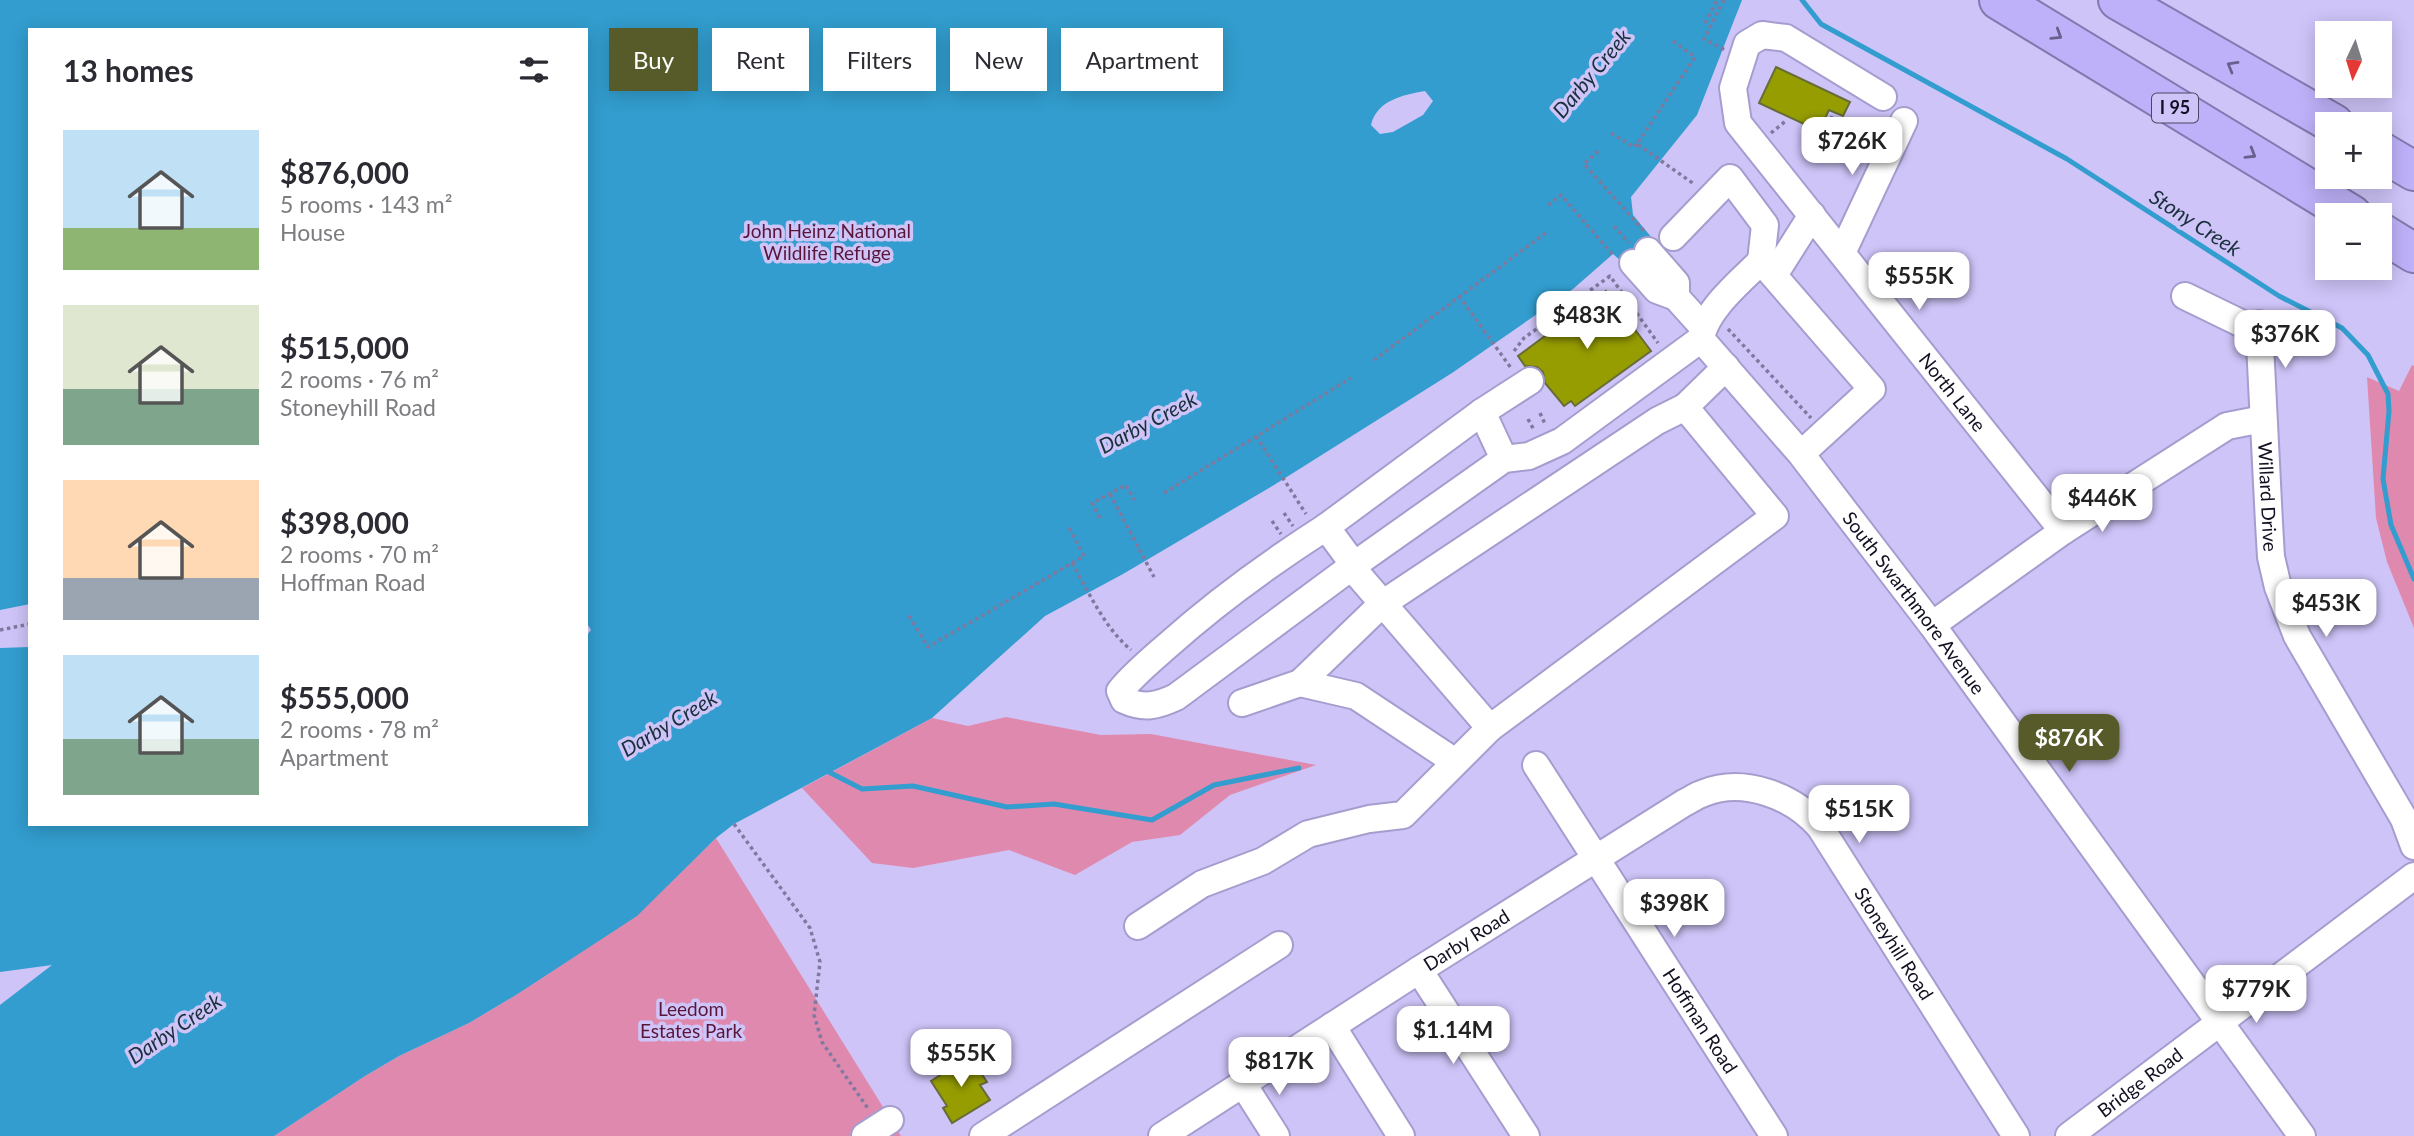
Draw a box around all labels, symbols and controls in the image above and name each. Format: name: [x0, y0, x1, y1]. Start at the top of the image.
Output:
north arrow: [2315, 21, 2392, 98]
map controls: [2315, 21, 2392, 280]
water label: Darby Creek: [1547, 23, 1636, 122]
one-way arrow: [2049, 27, 2062, 40]
chip: Buy: [609, 28, 698, 91]
chip: Rent: [712, 28, 809, 91]
chip: Filters: [823, 28, 936, 91]
chip: New: [950, 28, 1047, 91]
chip: Apartment: [1061, 28, 1223, 91]
icon: filters: [515, 51, 553, 89]
text: 13 homes: [63, 52, 194, 88]
one-way arrow: [2227, 61, 2239, 74]
road number: I 95: [2152, 94, 2198, 122]
button: +: [2315, 112, 2392, 189]
pin: $726K: [1803, 118, 1901, 177]
text: $726K: [1817, 126, 1887, 154]
one-way arrow: [2244, 145, 2257, 158]
text: $876,000: [280, 154, 409, 190]
icon: home: [119, 158, 203, 242]
water label: Stony Creek: [2146, 183, 2247, 261]
text: 5 rooms · 143 m²: [280, 190, 452, 218]
button: −: [2315, 203, 2392, 280]
text: House: [280, 218, 345, 246]
park label: John Heinz National Wildlife Refuge: [743, 219, 911, 264]
pin: $555K: [1870, 252, 1968, 312]
text: $555K: [1884, 261, 1954, 289]
pin: $483K: [1538, 292, 1636, 351]
text: $483K: [1552, 300, 1622, 328]
pin: $376K: [2236, 310, 2334, 370]
text: $376K: [2250, 319, 2320, 347]
text: $515,000: [280, 329, 409, 365]
icon: home: [119, 333, 203, 417]
street label: North Lane: [1915, 348, 1991, 436]
text: 2 rooms · 76 m²: [280, 365, 439, 393]
water label: Darby Creek: [1094, 385, 1202, 458]
text: Stoneyhill Road: [280, 393, 436, 421]
street label: Willard Drive: [2254, 441, 2283, 552]
pin: $446K: [2053, 475, 2151, 534]
text: $446K: [2067, 483, 2137, 511]
text: $398,000: [280, 504, 409, 540]
street label: South Swarthmore Avenue: [1838, 507, 1990, 699]
icon: home: [119, 508, 203, 592]
text: 2 rooms · 70 m²: [280, 540, 439, 568]
text: Hoffman Road: [280, 568, 425, 596]
pin: $453K: [2277, 580, 2375, 639]
text: $453K: [2291, 588, 2361, 616]
text: $555,000: [280, 679, 409, 715]
icon: home: [119, 683, 203, 767]
water label: Darby Creek: [616, 684, 722, 761]
pin: $876K: [2020, 714, 2118, 774]
text: 2 rooms · 78 m²: [280, 715, 439, 743]
text: $876K: [2034, 723, 2104, 751]
text: Apartment: [280, 743, 388, 771]
pin: $515K: [1810, 786, 1908, 845]
text: $515K: [1824, 794, 1894, 822]
pin: $398K: [1625, 880, 1723, 939]
street label: Stoneyhill Road: [1850, 883, 1939, 1004]
text: $398K: [1639, 888, 1709, 916]
street label: Darby Road: [1419, 904, 1513, 975]
street label: Hoffman Road: [1658, 964, 1743, 1077]
pin: $779K: [2207, 965, 2305, 1025]
text: $779K: [2221, 974, 2291, 1002]
water label: Darby Creek: [122, 987, 227, 1068]
park label: Leedom Estates Park: [640, 997, 742, 1042]
pin: $1.14M: [1396, 1006, 1510, 1066]
text: $1.14M: [1413, 1015, 1493, 1043]
pin: $555K: [912, 1030, 1010, 1089]
text: $555K: [926, 1038, 996, 1066]
pin: $817K: [1230, 1038, 1328, 1097]
street label: Bridge Road: [2093, 1042, 2187, 1122]
text: $817K: [1244, 1046, 1314, 1074]

